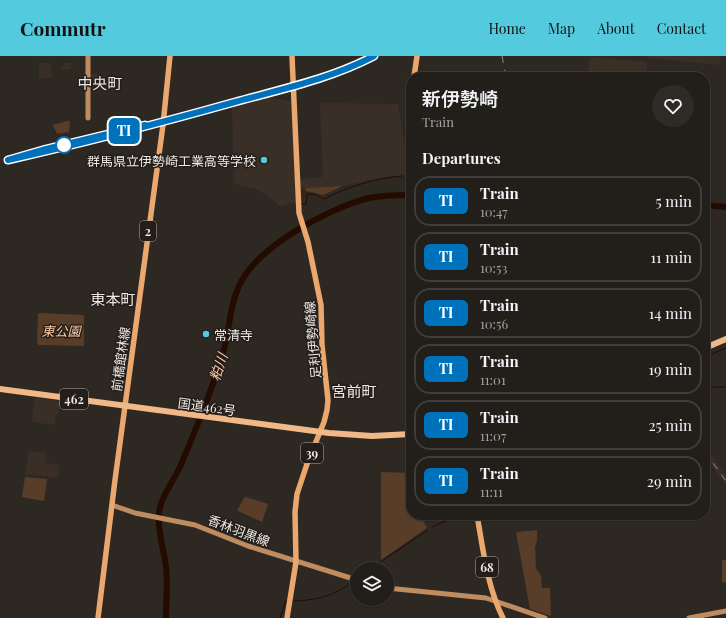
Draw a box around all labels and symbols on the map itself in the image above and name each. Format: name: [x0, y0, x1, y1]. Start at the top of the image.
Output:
district label: 中央町: [77, 73, 123, 93]
line badge: TI: [106, 118, 142, 144]
unlabelled marker: [55, 136, 73, 154]
place label: 群馬県立伊勢崎工業高等学校: [87, 152, 256, 169]
marker: 群馬県立伊勢崎工業高等学校: [259, 155, 269, 165]
road number: 2: [140, 221, 156, 241]
district label: 東本町: [90, 289, 136, 309]
street label: 足利伊勢崎線: [300, 300, 324, 380]
park label: 東公園: [41, 322, 82, 339]
street label: 前橋館林線: [107, 326, 133, 392]
place label: 常清寺: [214, 326, 253, 343]
marker: 常清寺: [201, 329, 211, 339]
water label: 粕川: [204, 349, 232, 383]
district label: 宮前町: [331, 381, 377, 401]
road number: 462: [60, 389, 88, 409]
street label: 国道462号: [177, 394, 237, 418]
road number: 39: [301, 443, 323, 463]
street label: 香林羽黒線: [206, 510, 272, 550]
road number: 68: [476, 557, 498, 577]

